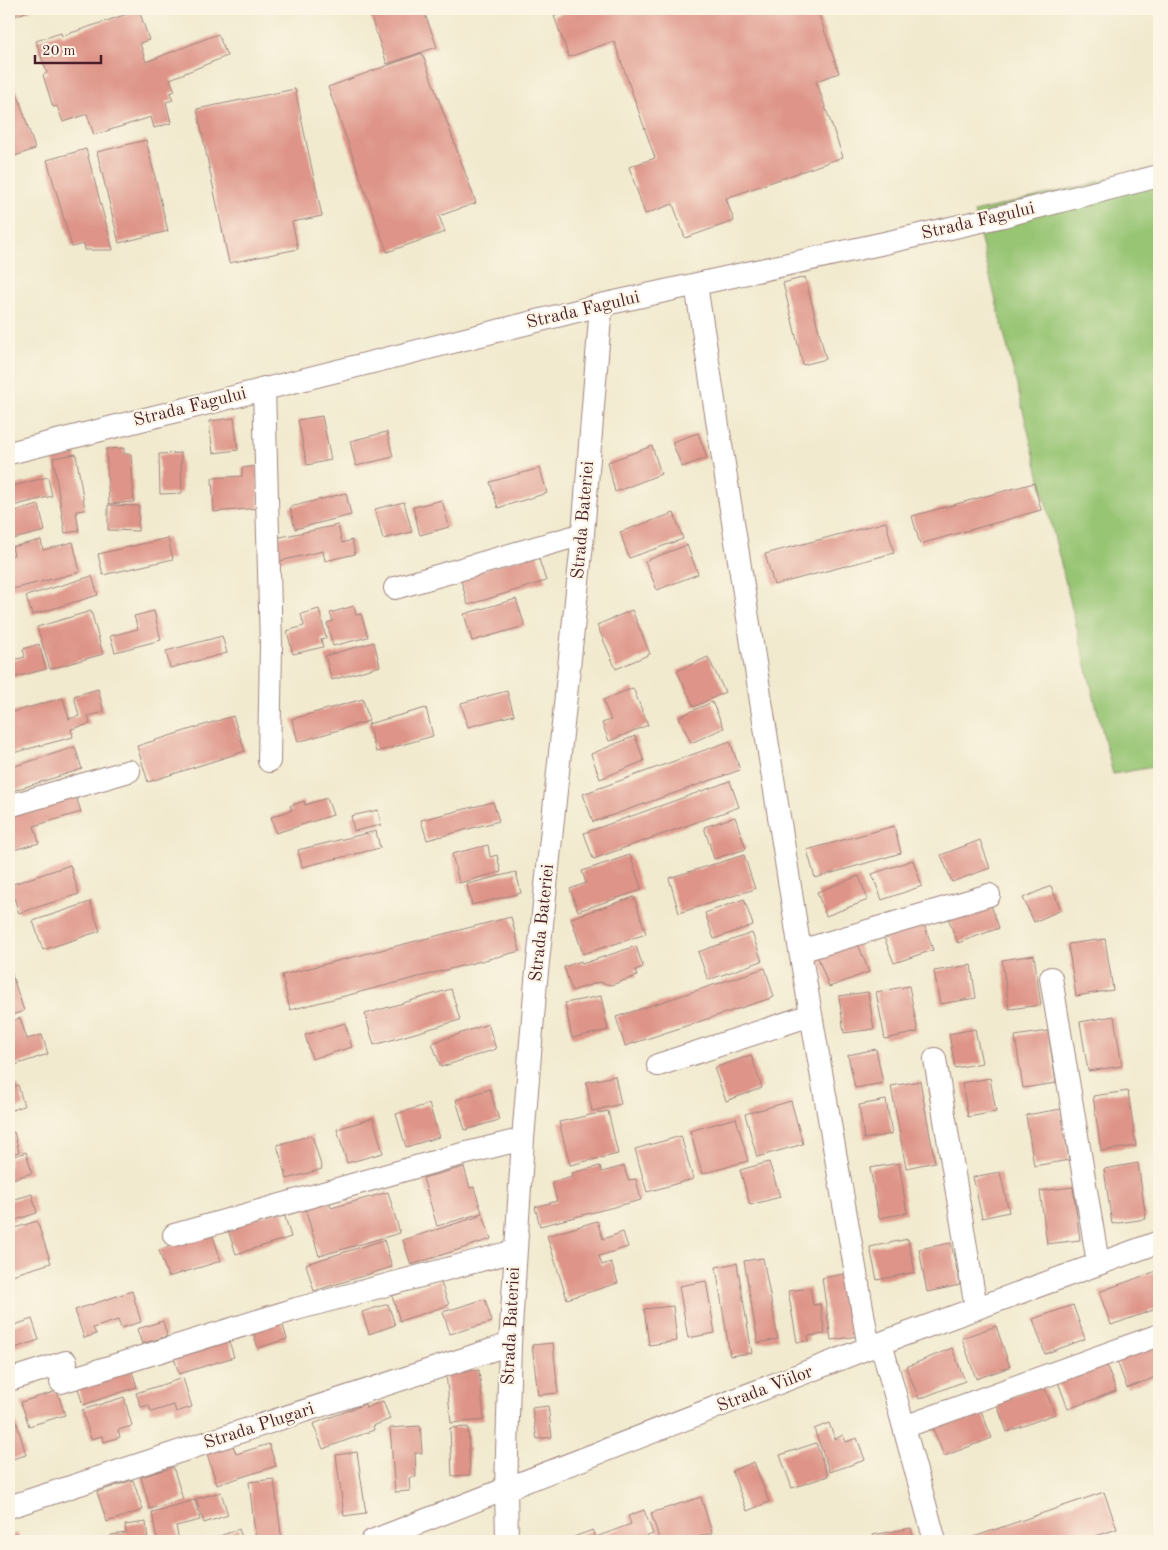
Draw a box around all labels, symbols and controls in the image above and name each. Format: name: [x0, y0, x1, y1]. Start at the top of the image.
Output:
scale bar: [35, 32, 101, 64]
text: 20 m: [42, 44, 76, 59]
street label: Strada Fagului: [920, 199, 1036, 243]
street label: Strada Fagului: [525, 288, 641, 332]
street label: Strada Fagului: [132, 384, 248, 430]
street label: Strada Bateriei: [569, 460, 597, 580]
street label: Strada Bateriei: [527, 863, 557, 983]
street label: Strada Bateriei: [499, 1266, 523, 1386]
street label: Strada Viilor: [715, 1362, 816, 1416]
street label: Strada Plugari: [202, 1400, 316, 1452]

